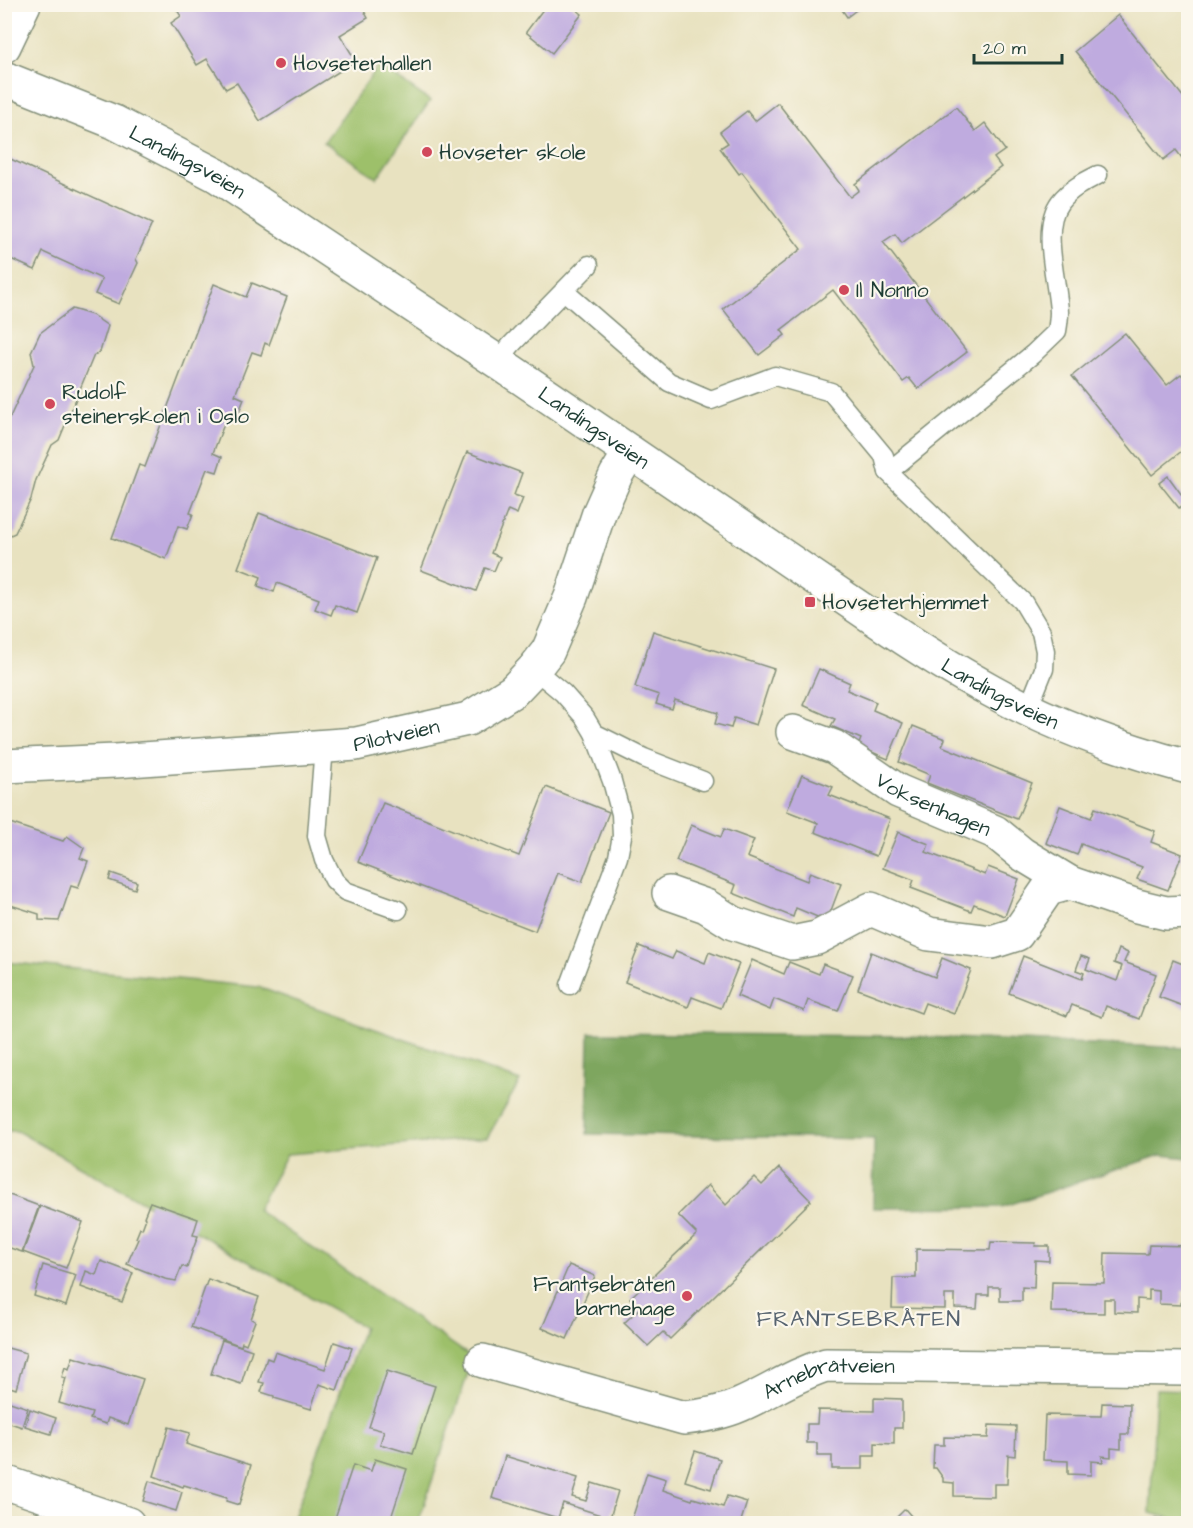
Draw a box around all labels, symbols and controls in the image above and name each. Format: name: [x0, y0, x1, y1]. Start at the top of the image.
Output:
scale bar: [974, 27, 1062, 65]
text: 20 m: [983, 36, 1026, 61]
place label: Hovseterhallen: [293, 49, 431, 78]
marker: Hovseterhallen: [274, 56, 288, 70]
street label: Landingsveien: [124, 118, 252, 205]
place label: Hovseter skole: [439, 138, 586, 167]
marker: Hovseter skole: [420, 145, 434, 159]
place label: Il Nonno: [856, 276, 929, 305]
marker: Il Nonno: [837, 283, 851, 297]
place label: Rudolf steinerskolen i Oslo: [62, 378, 249, 431]
street label: Landingsveien: [533, 379, 655, 476]
marker: Rudolf steinerskolen i Oslo: [43, 397, 57, 411]
place label: Hovseterhjemmet: [822, 588, 989, 617]
marker: Hovseterhjemmet: [803, 595, 817, 609]
street label: Landingsveien: [936, 651, 1063, 736]
street label: Pilotveien: [350, 711, 442, 759]
street label: Voksenhagen: [870, 765, 996, 843]
place label: Frantsebråten barnehage: [533, 1270, 675, 1325]
marker: Frantsebråten barnehage: [680, 1289, 694, 1303]
district label: FRANTSEBRÅTEN: [756, 1304, 962, 1335]
street label: Arnebråtveien: [757, 1350, 895, 1406]

